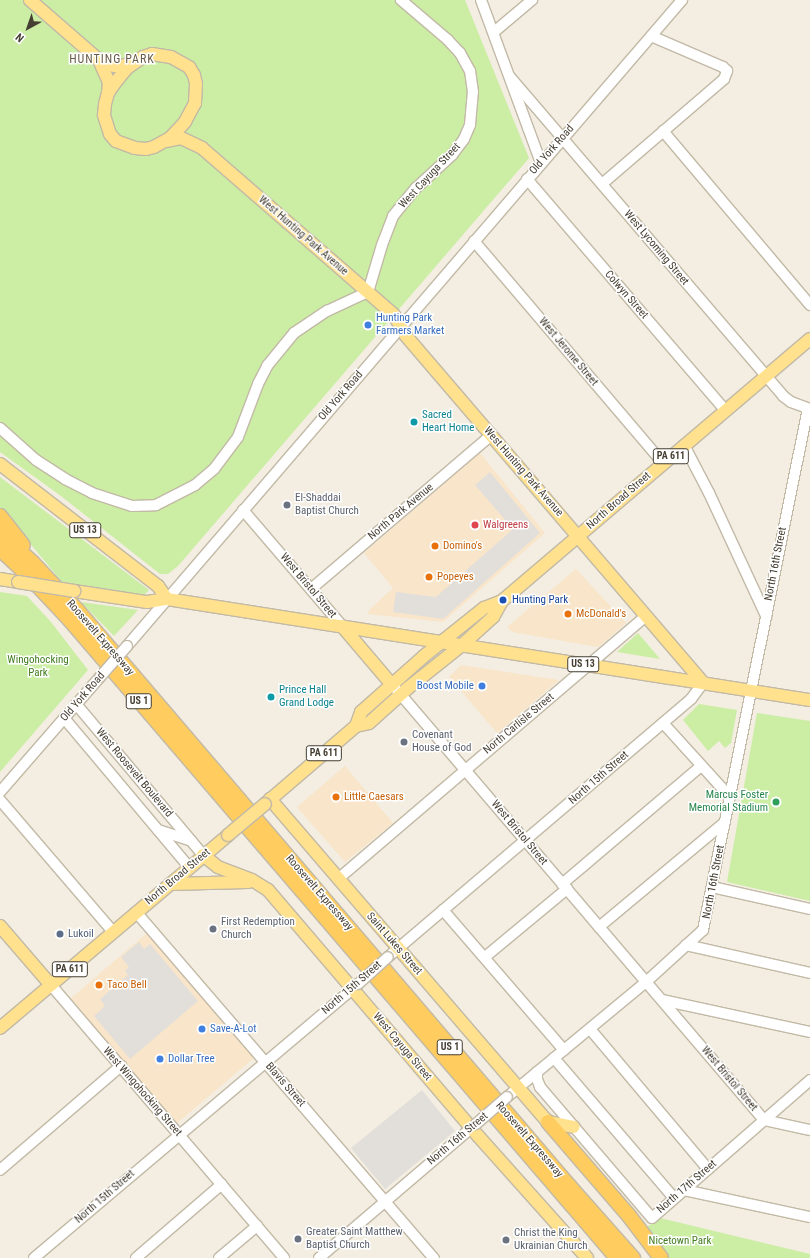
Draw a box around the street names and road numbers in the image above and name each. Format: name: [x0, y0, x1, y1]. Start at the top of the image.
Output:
street label: Old York Road: [527, 123, 577, 177]
street label: West Cayuga Street: [396, 141, 464, 211]
street label: West Hunting Park Avenue: [255, 193, 351, 279]
street label: West Lycoming Street: [621, 208, 691, 288]
street label: Colwyn Street: [601, 268, 651, 322]
street label: West Jerome Street: [536, 315, 600, 389]
street label: Old York Road: [316, 369, 366, 423]
street label: West Hunting Park Avenue: [480, 424, 566, 520]
road number: PA 611: [652, 448, 690, 464]
street label: North Broad Street: [584, 469, 654, 533]
street label: North Park Avenue: [366, 481, 436, 543]
road number: US 13: [69, 522, 101, 538]
street label: North 16th Street: [762, 526, 790, 602]
street label: West Bristol Street: [277, 551, 339, 621]
street label: Roosevelt Expressway: [63, 597, 137, 679]
road number: US 13: [567, 656, 599, 672]
street label: Old York Road: [58, 670, 108, 724]
street label: North Carlisle Street: [481, 691, 557, 757]
road number: US 1: [125, 693, 153, 709]
street label: West Roosevelt Boulevard: [93, 726, 175, 820]
road number: PA 611: [305, 745, 343, 761]
street label: North 15th Street: [566, 748, 632, 808]
street label: West Bristol Street: [488, 798, 550, 868]
street label: North 16th Street: [700, 844, 728, 920]
street label: North Broad Street: [143, 846, 213, 908]
street label: Roosevelt Expressway: [282, 852, 356, 934]
street label: Saint Lukes Street: [363, 910, 425, 978]
street label: North 15th Street: [319, 958, 385, 1018]
road number: PA 611: [51, 961, 89, 977]
street label: West Cayuga Street: [370, 1010, 434, 1084]
road number: US 1: [436, 1039, 464, 1055]
street label: West Bristol Street: [698, 1044, 760, 1114]
street label: West Wingohocking Street: [100, 1045, 184, 1139]
street label: Blavis Street: [262, 1060, 308, 1110]
street label: Roosevelt Expressway: [492, 1099, 566, 1181]
street label: North 16th Street: [425, 1110, 491, 1168]
street label: North 17th Street: [654, 1157, 720, 1217]
street label: North 15th Street: [72, 1167, 138, 1227]

